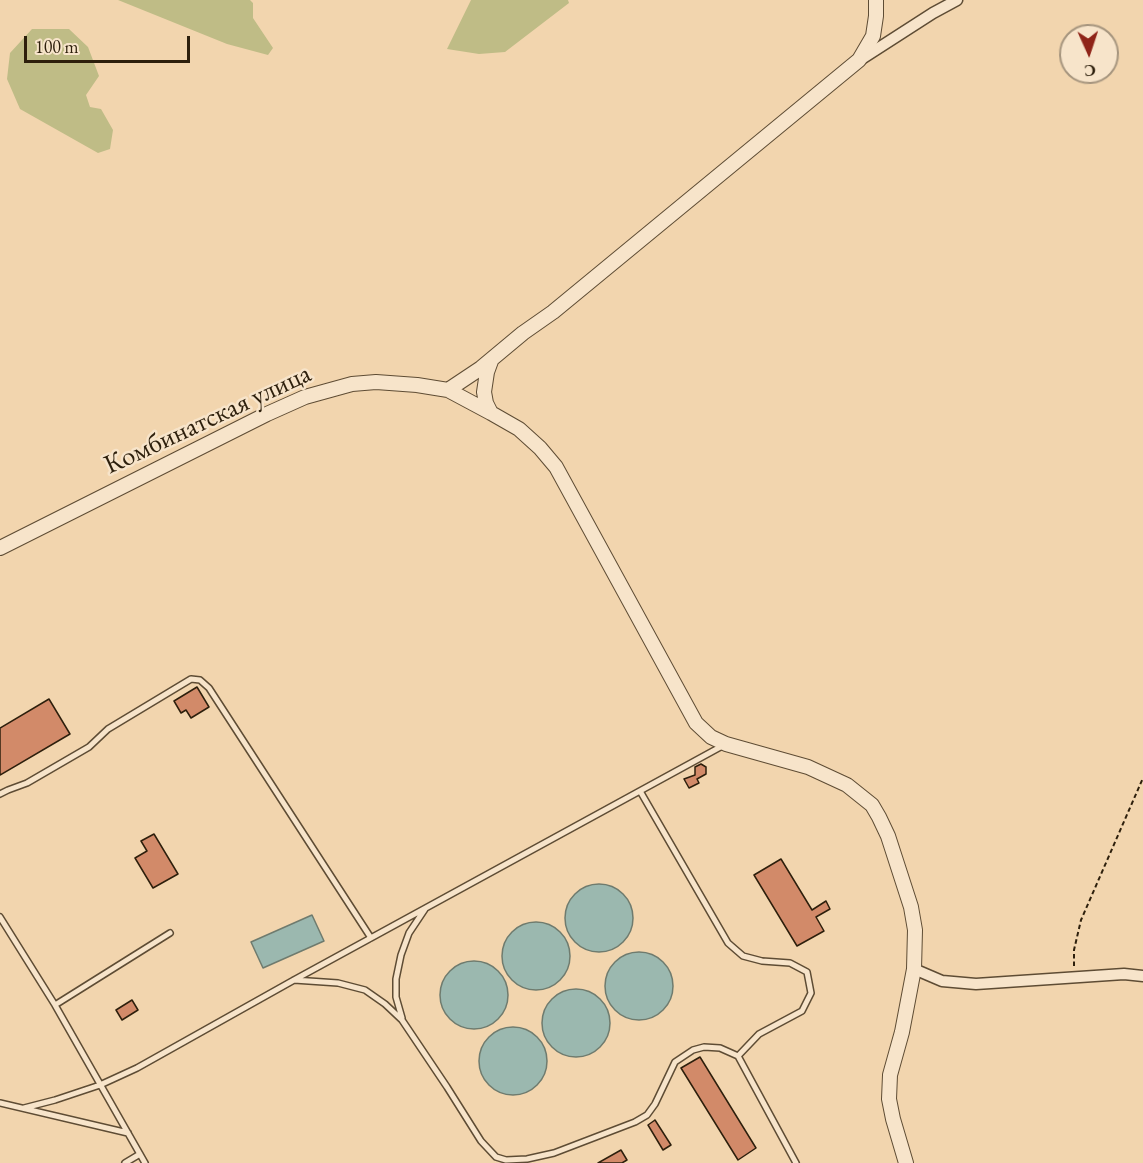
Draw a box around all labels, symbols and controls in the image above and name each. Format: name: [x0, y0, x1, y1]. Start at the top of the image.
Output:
scale bar: [27, 24, 194, 62]
north arrow: [1059, 24, 1119, 84]
text: 100 m: [35, 35, 79, 58]
text: С: [1084, 60, 1096, 81]
street label: Комбинатская улица: [99, 358, 317, 482]

